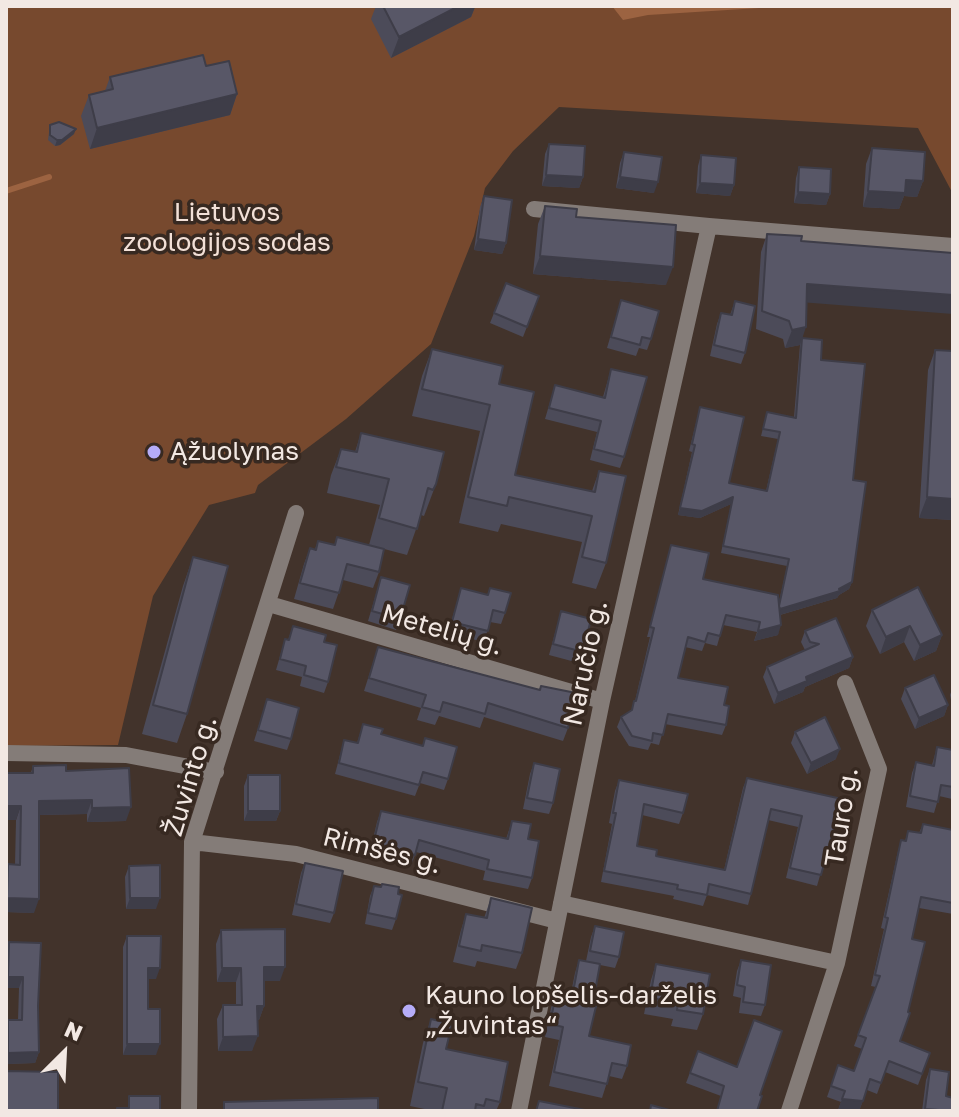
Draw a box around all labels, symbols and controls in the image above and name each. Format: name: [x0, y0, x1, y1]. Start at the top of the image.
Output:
park label: Lietuvos zoologijos sodas: [123, 197, 331, 258]
place label: Ąžuolynas: [170, 436, 299, 468]
marker: Ąžuolynas: [145, 443, 163, 461]
street label: Naručio g.: [558, 597, 614, 729]
street label: Metelių g.: [378, 598, 506, 662]
street label: Žuvinto g.: [158, 712, 224, 840]
street label: Tauro g.: [819, 765, 865, 869]
street label: Rimšės g.: [320, 821, 444, 881]
place label: Kauno lopšelis-darželis „Žuvintas“: [425, 980, 717, 1042]
marker: Kauno lopšelis-darželis „Žuvintas“: [400, 1002, 418, 1020]
north arrow: [24, 1013, 104, 1093]
text: N: [61, 1015, 87, 1046]

